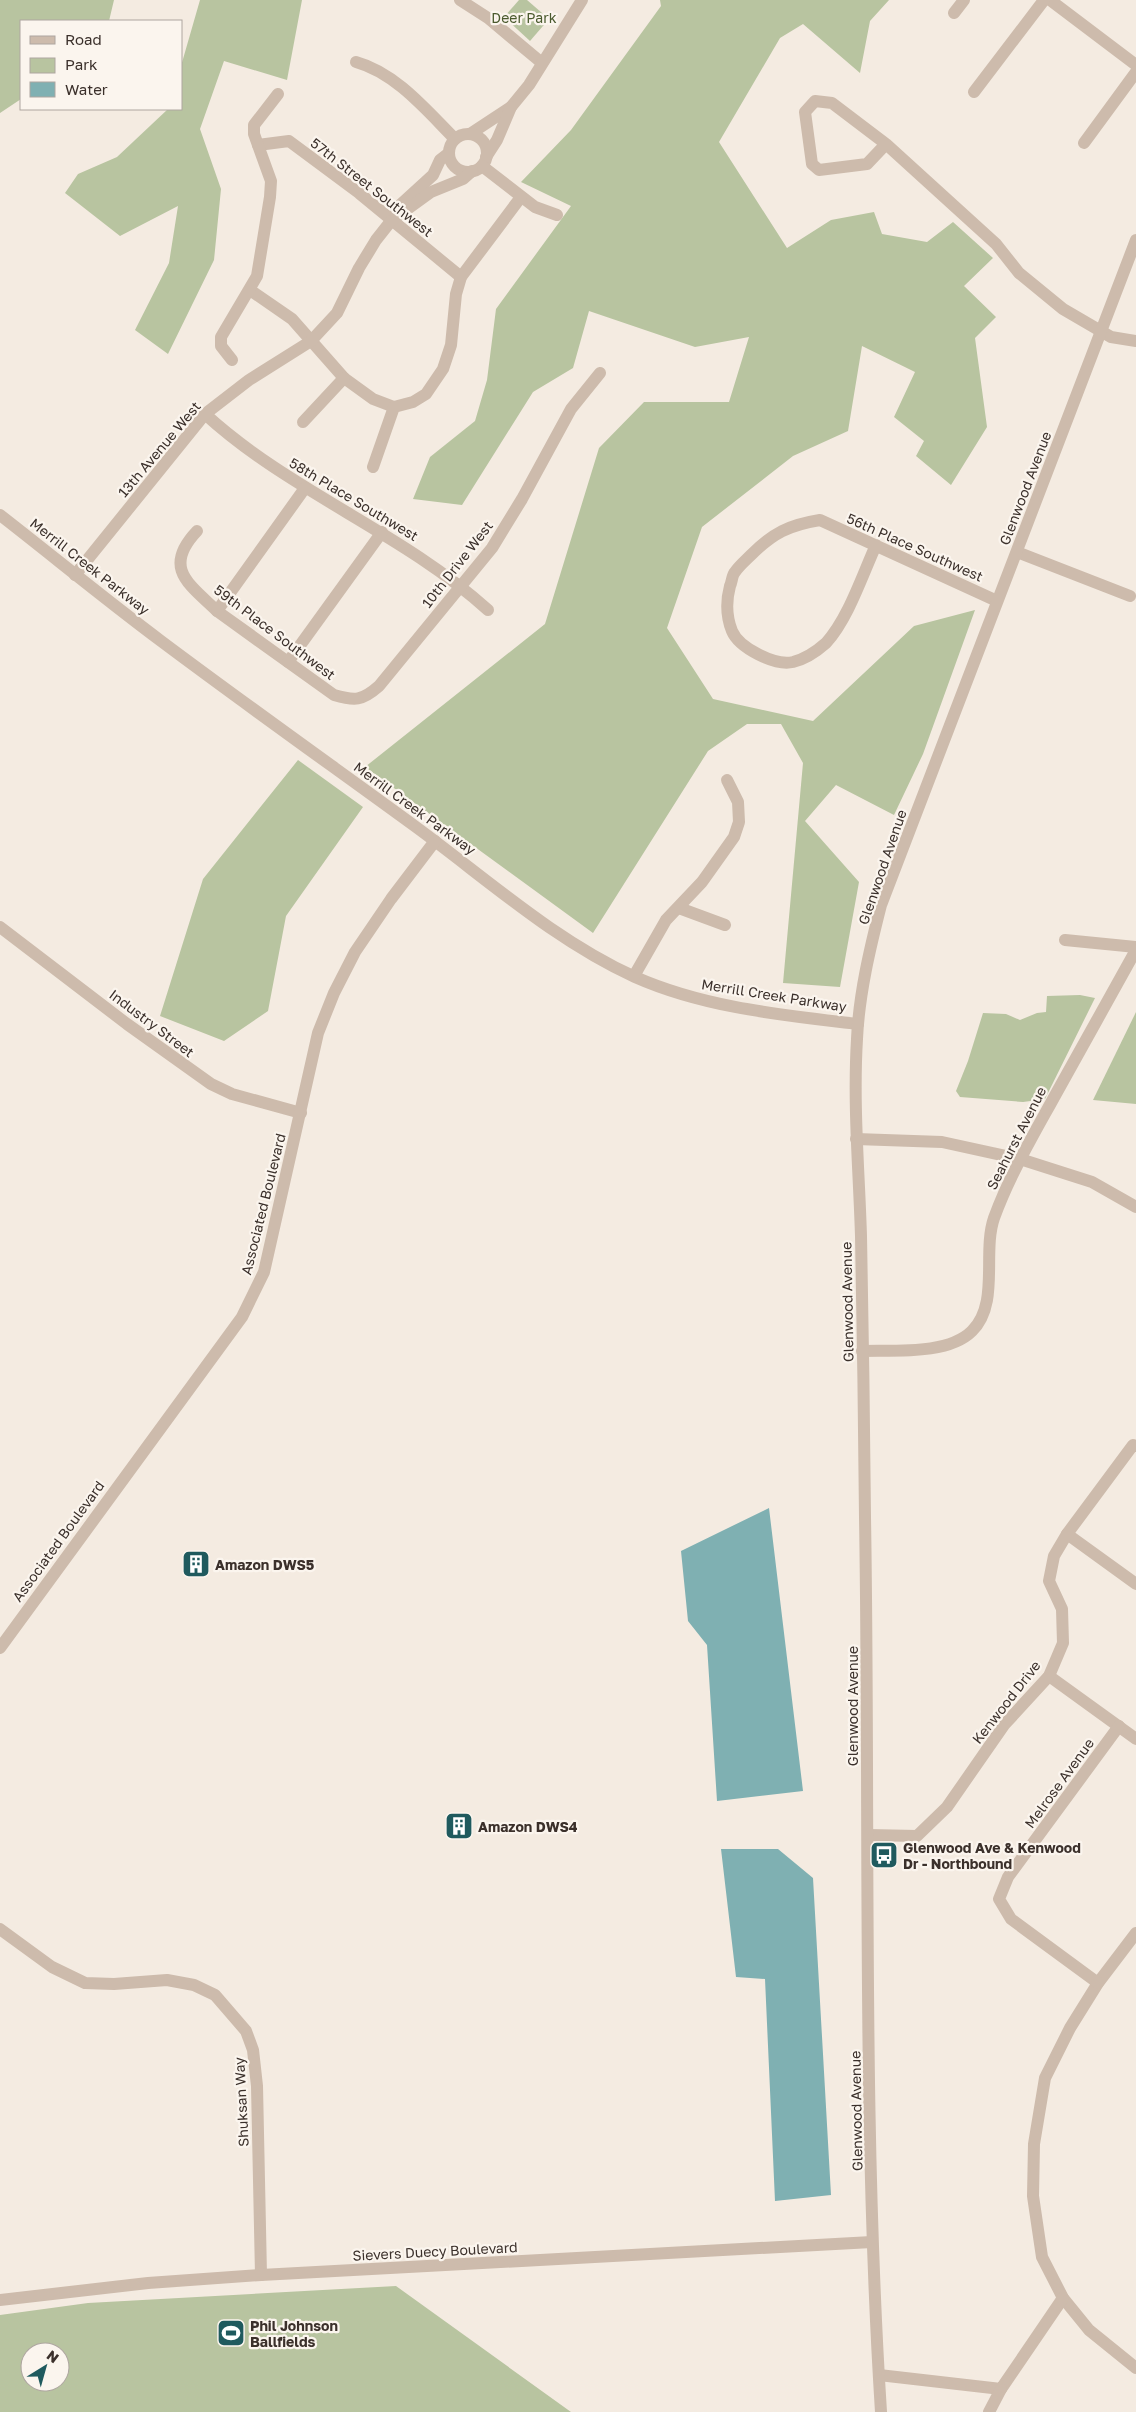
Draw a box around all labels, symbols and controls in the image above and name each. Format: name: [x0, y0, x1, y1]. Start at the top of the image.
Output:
park label: Deer Park: [491, 9, 557, 26]
legend: [20, 20, 182, 110]
text: Road: [65, 30, 102, 48]
text: Park: [65, 55, 98, 73]
text: Water: [65, 80, 108, 98]
street label: 57th Street Southwest: [307, 134, 437, 240]
street label: 13th Avenue West: [114, 398, 204, 500]
street label: Glenwood Avenue: [996, 429, 1054, 547]
street label: 58th Place Southwest: [286, 454, 422, 544]
street label: 56th Place Southwest: [844, 509, 986, 585]
street label: Merrill Creek Parkway: [27, 514, 153, 618]
street label: 10th Drive West: [418, 517, 496, 611]
street label: 59th Place Southwest: [211, 581, 339, 683]
street label: Merrill Creek Parkway: [351, 758, 479, 858]
street label: Glenwood Avenue: [854, 807, 910, 927]
street label: Merrill Creek Parkway: [700, 975, 848, 1015]
street label: Industry Street: [106, 986, 198, 1060]
street label: Seahurst Avenue: [983, 1084, 1049, 1192]
street label: Associated Boulevard: [237, 1131, 289, 1277]
street label: Glenwood Avenue: [837, 1242, 857, 1362]
street label: Associated Boulevard: [8, 1477, 108, 1605]
building icon: Amazon DWS5: [181, 1549, 211, 1579]
place label: Amazon DWS5: [215, 1556, 315, 1573]
street label: Glenwood Avenue: [844, 1646, 861, 1766]
street label: Kenwood Drive: [968, 1657, 1044, 1747]
street label: Melrose Avenue: [1021, 1735, 1097, 1831]
building icon: Amazon DWS4: [444, 1811, 474, 1841]
place label: Amazon DWS4: [478, 1818, 578, 1835]
place label: Glenwood Ave & Kenwood Dr - Northbound: [903, 1839, 1081, 1872]
bus stop icon: Glenwood Ave & Kenwood Dr - Northbound: [869, 1840, 899, 1870]
street label: Glenwood Avenue: [846, 2051, 866, 2171]
street label: Shuksan Way: [230, 2057, 252, 2147]
street label: Sievers Duecy Boulevard: [352, 2238, 518, 2264]
place label: Phil Johnson Ballfields: [250, 2317, 338, 2350]
sports icon: Phil Johnson Ballfields: [216, 2318, 246, 2348]
north arrow: [20, 2342, 70, 2392]
text: N: [44, 2346, 62, 2366]

